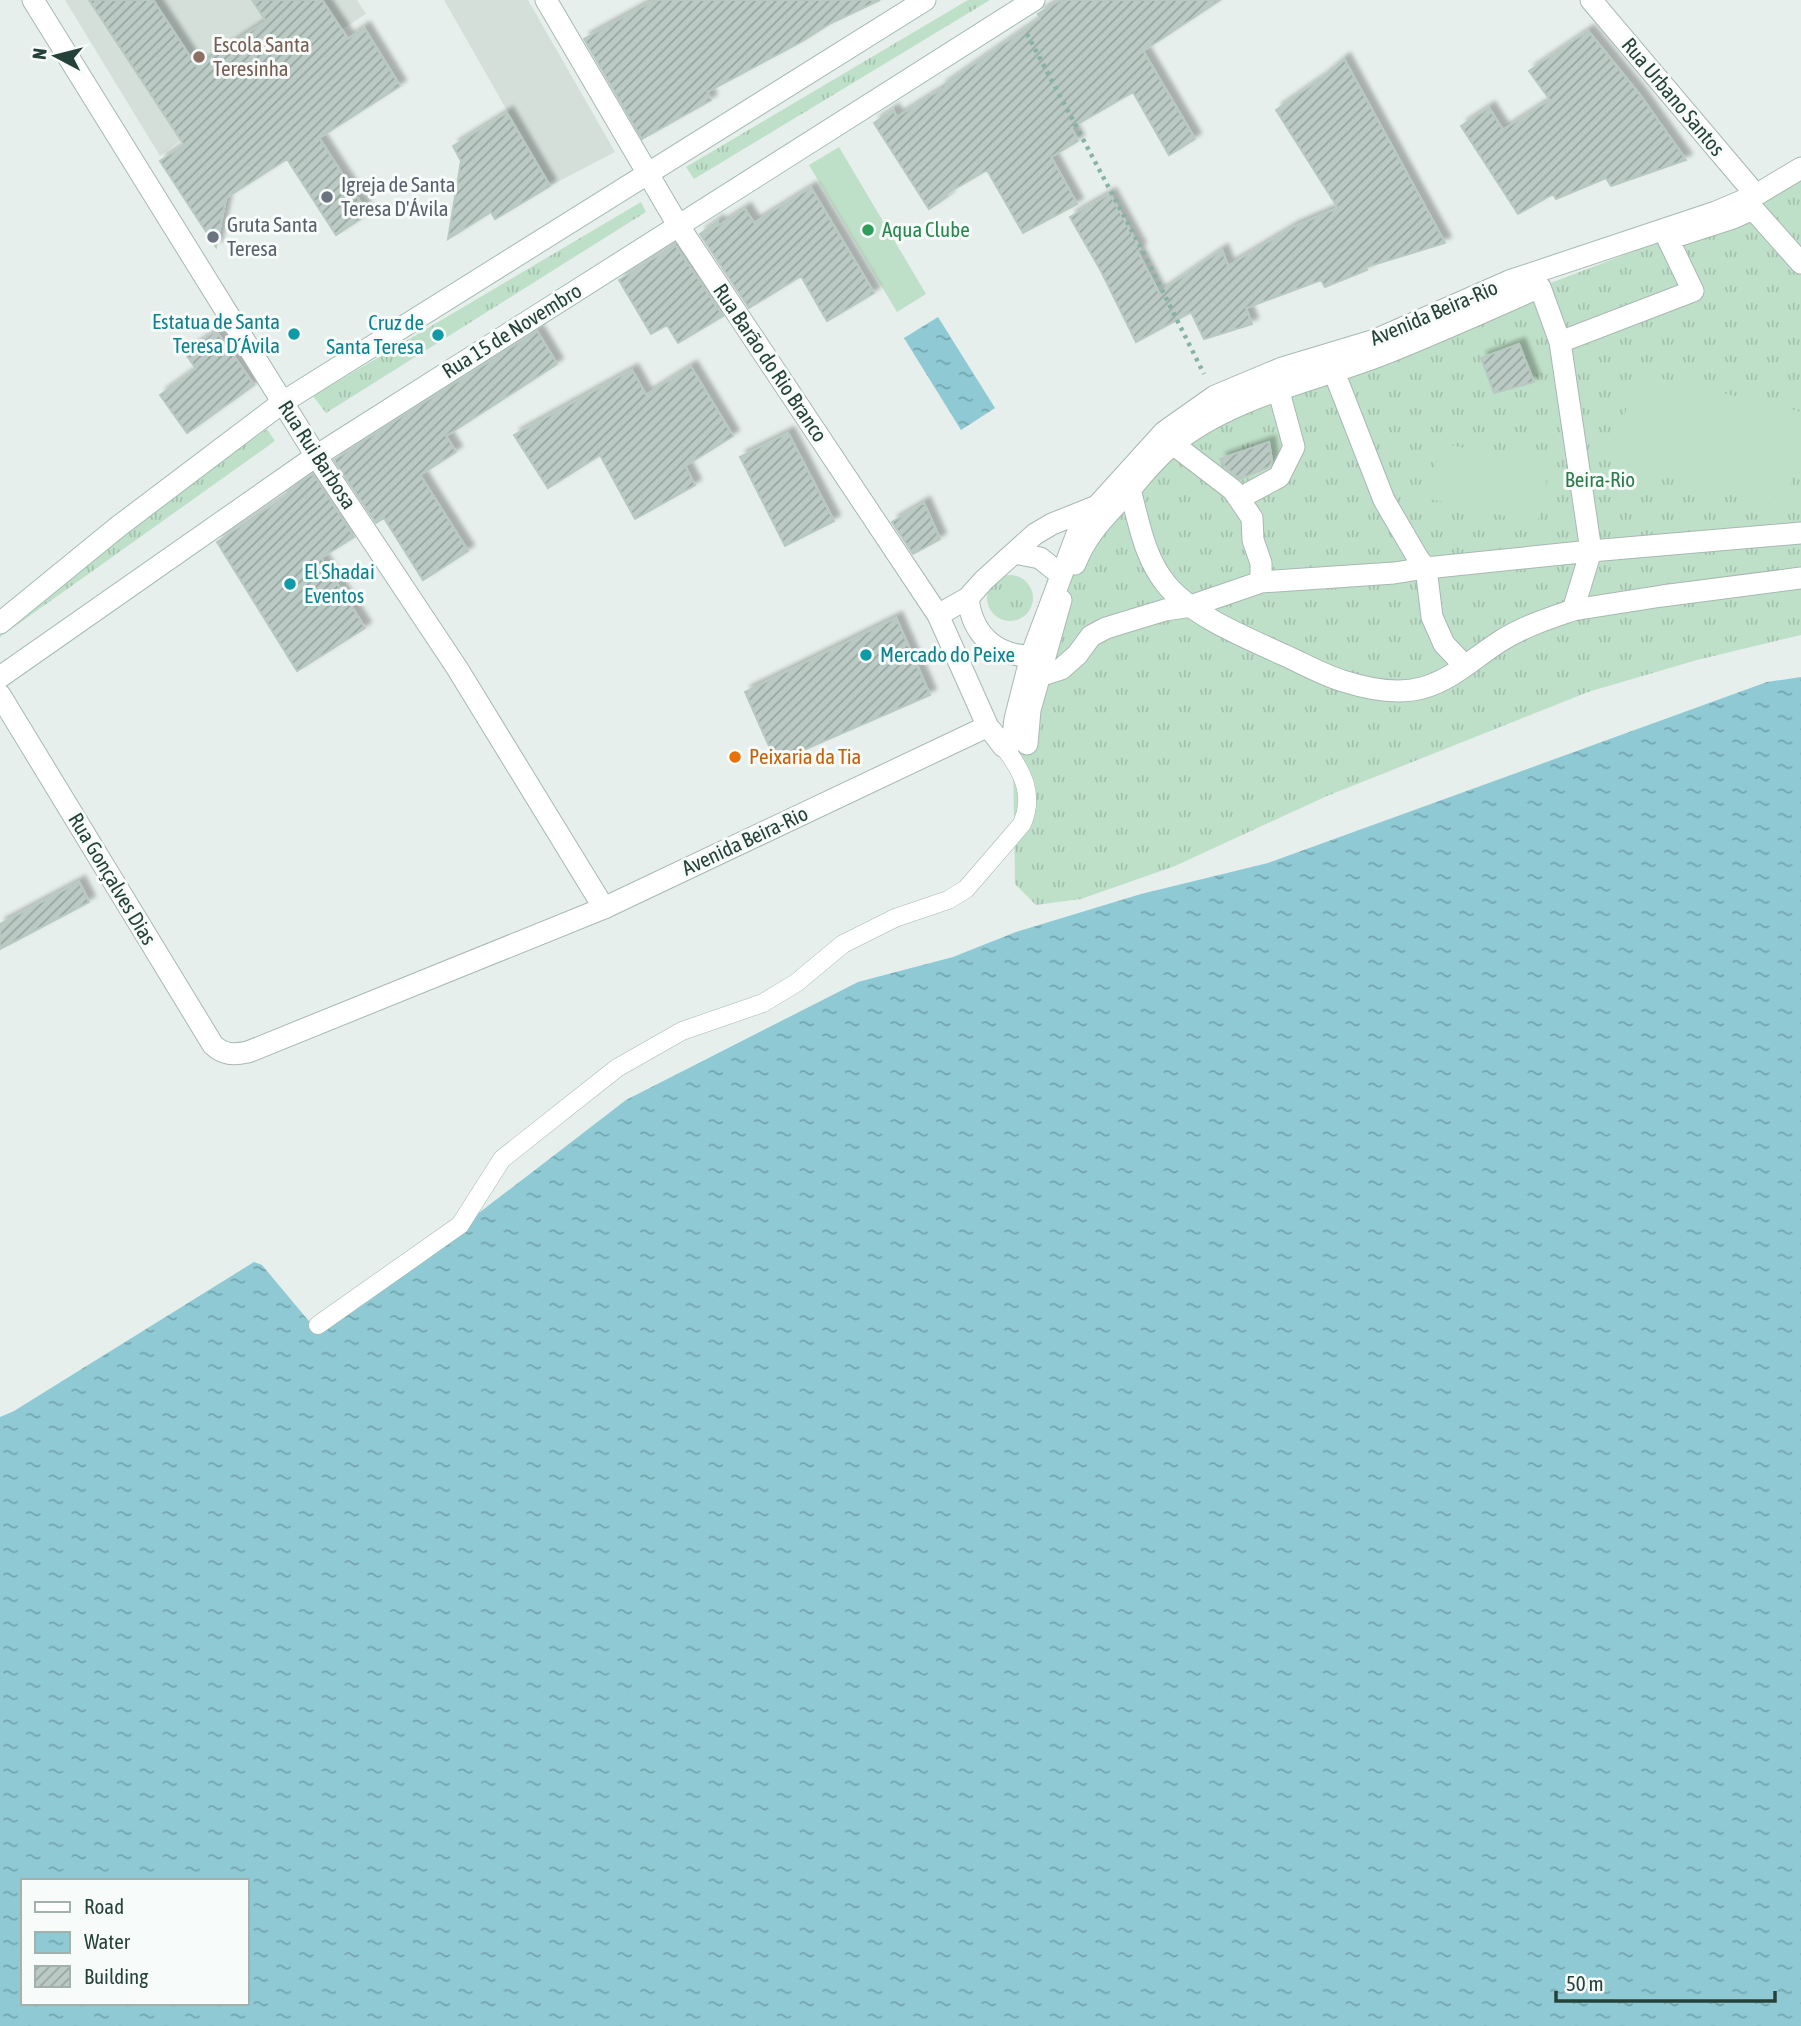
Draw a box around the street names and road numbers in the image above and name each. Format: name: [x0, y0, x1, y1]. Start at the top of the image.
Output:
street label: Rua Urbano Santos: [1618, 33, 1730, 160]
street label: Avenida Beira-Rio: [1366, 274, 1501, 350]
street label: Rua 15 de Novembro: [438, 278, 585, 383]
street label: Rua Barão do Rio Branco: [709, 279, 833, 446]
street label: Rua Rui Barbosa: [274, 396, 362, 513]
street label: Avenida Beira-Rio: [678, 800, 811, 880]
street label: Rua Gonçalves Dias: [64, 808, 162, 949]

